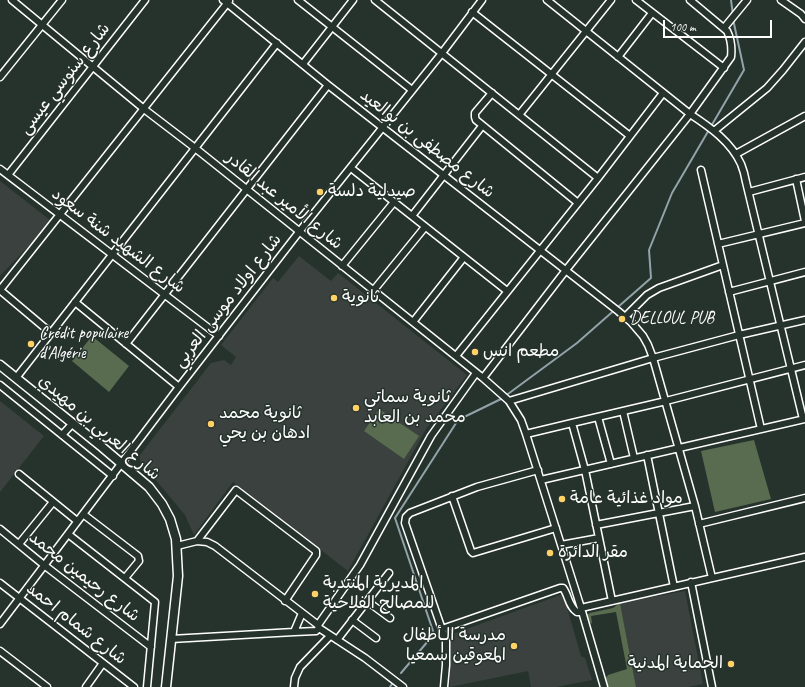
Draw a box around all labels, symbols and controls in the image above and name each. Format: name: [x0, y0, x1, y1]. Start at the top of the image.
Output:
scale bar: [665, 12, 774, 38]
street label: شارع سنوسي عيسى: [15, 19, 115, 139]
text: 100 m: [670, 19, 696, 35]
street label: شارع مصطفى بن بوالعيد: [356, 85, 498, 203]
street label: شارع الأمير عبد القادر: [222, 148, 346, 254]
place label: صيدلية دلسة: [328, 182, 416, 202]
street label: شارع الشهيد شنة سعود: [47, 184, 189, 298]
marker: صيدلية دلسة: [315, 187, 325, 197]
street label: شارع اولاد موسى العربي: [170, 230, 286, 372]
place label: ثانوية: [342, 288, 379, 308]
marker: ثانوية: [329, 293, 339, 303]
place label: DELLOUL PUB: [630, 309, 714, 329]
marker: DELLOUL PUB: [617, 314, 627, 324]
place label: Crédit populaire d'Algérie: [39, 324, 128, 364]
marker: Crédit populaire d'Algérie: [26, 339, 36, 349]
place label: مطعم انس: [483, 342, 559, 362]
marker: مطعم انس: [470, 347, 480, 357]
street label: شارع العربي بن مهيدي: [34, 371, 164, 485]
place label: ثانوية سماتي محمد بن العابد: [364, 388, 466, 428]
marker: ثانوية سماتي محمد بن العابد: [351, 403, 361, 413]
place label: ثانوية محمد ادهان بن يحي: [219, 404, 310, 444]
marker: ثانوية محمد ادهان بن يحي: [206, 419, 216, 429]
place label: مواد غذائية عامة: [570, 489, 683, 509]
marker: مواد غذائية عامة: [557, 494, 567, 504]
street label: شارع رحيمين محمد: [24, 527, 144, 627]
place label: مقر الدائرة: [558, 543, 628, 563]
marker: مقر الدائرة: [545, 548, 555, 558]
place label: المديرية المنتدبة للمصالح الفلاحية: [323, 574, 434, 614]
street label: شارع شمام احمد: [22, 579, 130, 669]
marker: المديرية المنتدبة للمصالح الفلاحية: [310, 589, 320, 599]
place label: مدرسة الـأطفال المعوقين سمعيا: [403, 626, 506, 666]
marker: مدرسة الـأطفال المعوقين سمعيا: [509, 641, 519, 651]
place label: الحماية المدنية: [628, 654, 723, 674]
marker: الحماية المدنية: [726, 659, 736, 669]

